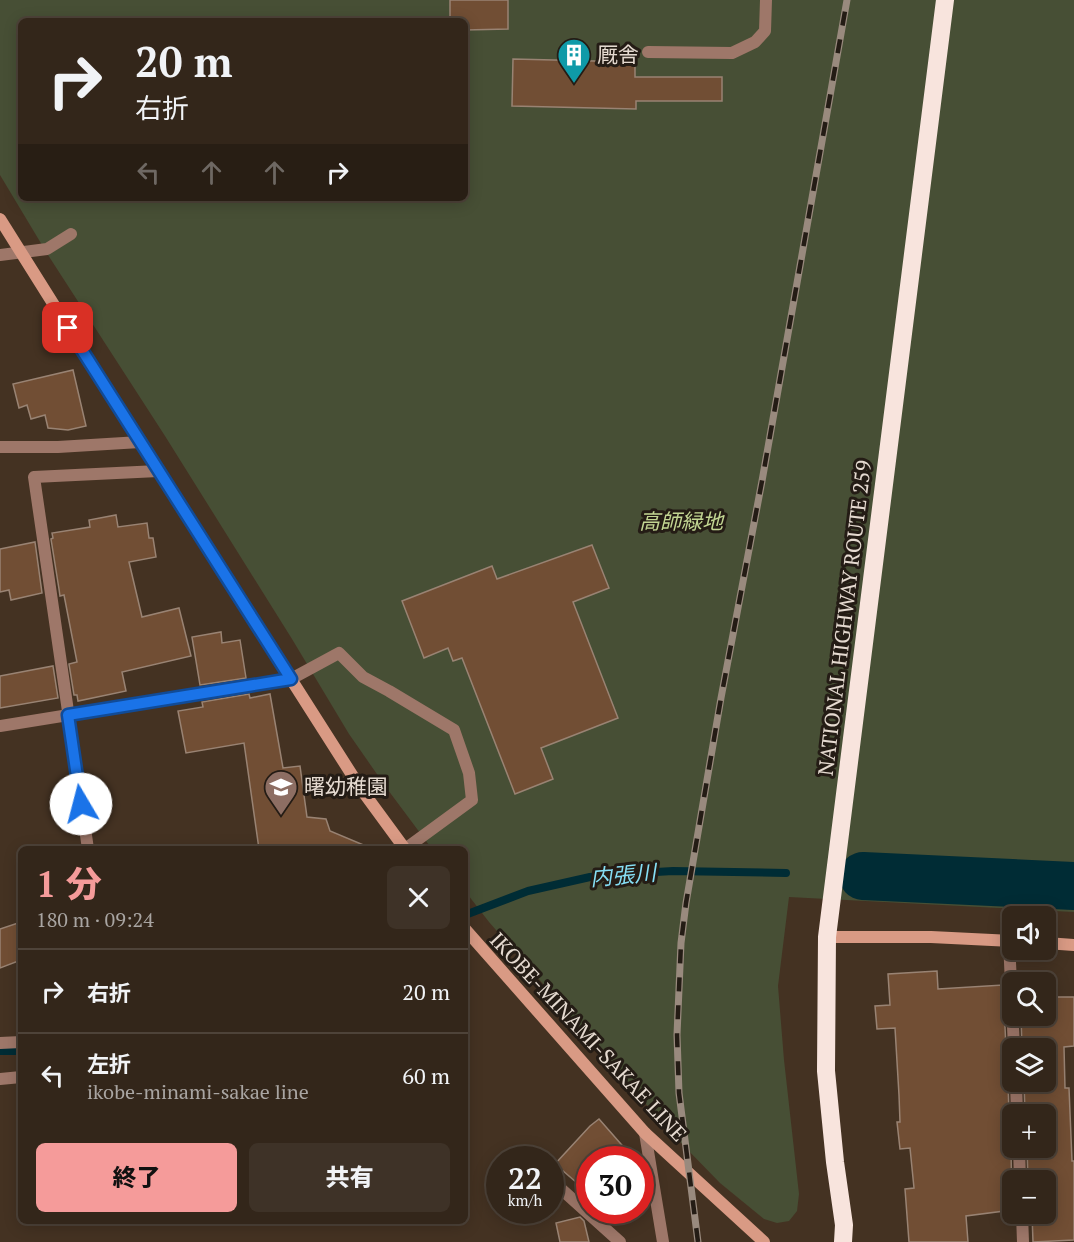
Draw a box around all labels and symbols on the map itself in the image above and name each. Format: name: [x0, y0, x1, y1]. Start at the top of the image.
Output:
building icon: 厩舎: [556, 37, 592, 84]
place label: 厩舎: [597, 40, 639, 68]
pin: [42, 302, 93, 353]
street label: NATIONAL HIGHWAY ROUTE 259: [811, 458, 877, 777]
park label: 高師緑地: [639, 507, 725, 535]
school or university icon: 曙幼稚園: [263, 769, 299, 816]
position arrow: [49, 772, 113, 836]
place label: 曙幼稚園: [304, 772, 388, 800]
water label: 内張川: [589, 857, 659, 892]
street label: IKOBE-MINAMI-SAKAE LINE: [484, 926, 693, 1147]
speed limit sign: 30: [576, 1146, 654, 1224]

